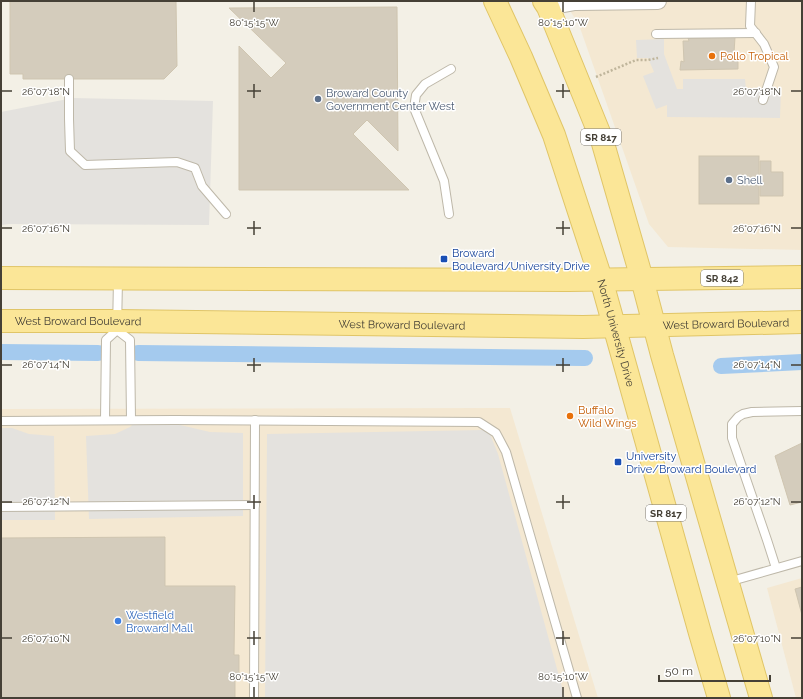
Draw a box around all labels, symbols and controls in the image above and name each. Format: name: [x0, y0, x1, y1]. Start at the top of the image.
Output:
text: 80°15'15"W: [229, 17, 279, 28]
text: 80°15'10"W: [538, 17, 588, 28]
place label: Pollo Tropical: [720, 50, 788, 63]
marker: Pollo Tropical: [707, 51, 717, 61]
text: 26°07'18"N: [22, 86, 70, 97]
text: 26°07'18"N: [733, 86, 781, 97]
place label: Broward County Government Center West: [326, 87, 455, 113]
marker: Broward County Government Center West: [313, 94, 323, 104]
road number: SR 817: [581, 129, 621, 145]
place label: Shell: [737, 174, 763, 187]
marker: Shell: [724, 175, 734, 185]
text: 26°07'16"N: [22, 223, 70, 234]
text: 26°07'16"N: [733, 223, 781, 234]
place label: Broward Boulevard/University Drive: [452, 247, 590, 273]
marker: Broward Boulevard/University Drive: [439, 254, 449, 264]
road number: SR 842: [701, 270, 743, 286]
street label: North University Drive: [595, 278, 637, 389]
street label: West Broward Boulevard: [15, 315, 142, 328]
street label: West Broward Boulevard: [662, 316, 790, 332]
street label: West Broward Boulevard: [339, 317, 466, 332]
text: 26°07'14"N: [22, 359, 70, 370]
text: 26°07'14"N: [733, 359, 781, 370]
place label: Buffalo Wild Wings: [578, 404, 637, 430]
marker: Buffalo Wild Wings: [565, 411, 575, 421]
place label: University Drive/Broward Boulevard: [626, 450, 757, 476]
marker: University Drive/Broward Boulevard: [613, 457, 623, 467]
text: 26°07'12"N: [22, 496, 70, 507]
text: 26°07'12"N: [733, 496, 781, 507]
road number: SR 817: [646, 505, 686, 521]
place label: Westfield Broward Mall: [126, 609, 193, 635]
marker: Westfield Broward Mall: [113, 616, 123, 626]
text: 26°07'10"N: [22, 633, 70, 644]
text: 26°07'10"N: [733, 633, 781, 644]
scale bar: [659, 657, 770, 683]
text: 50 m: [665, 664, 693, 678]
text: 80°15'15"W: [229, 671, 279, 682]
text: 80°15'10"W: [538, 671, 588, 682]

